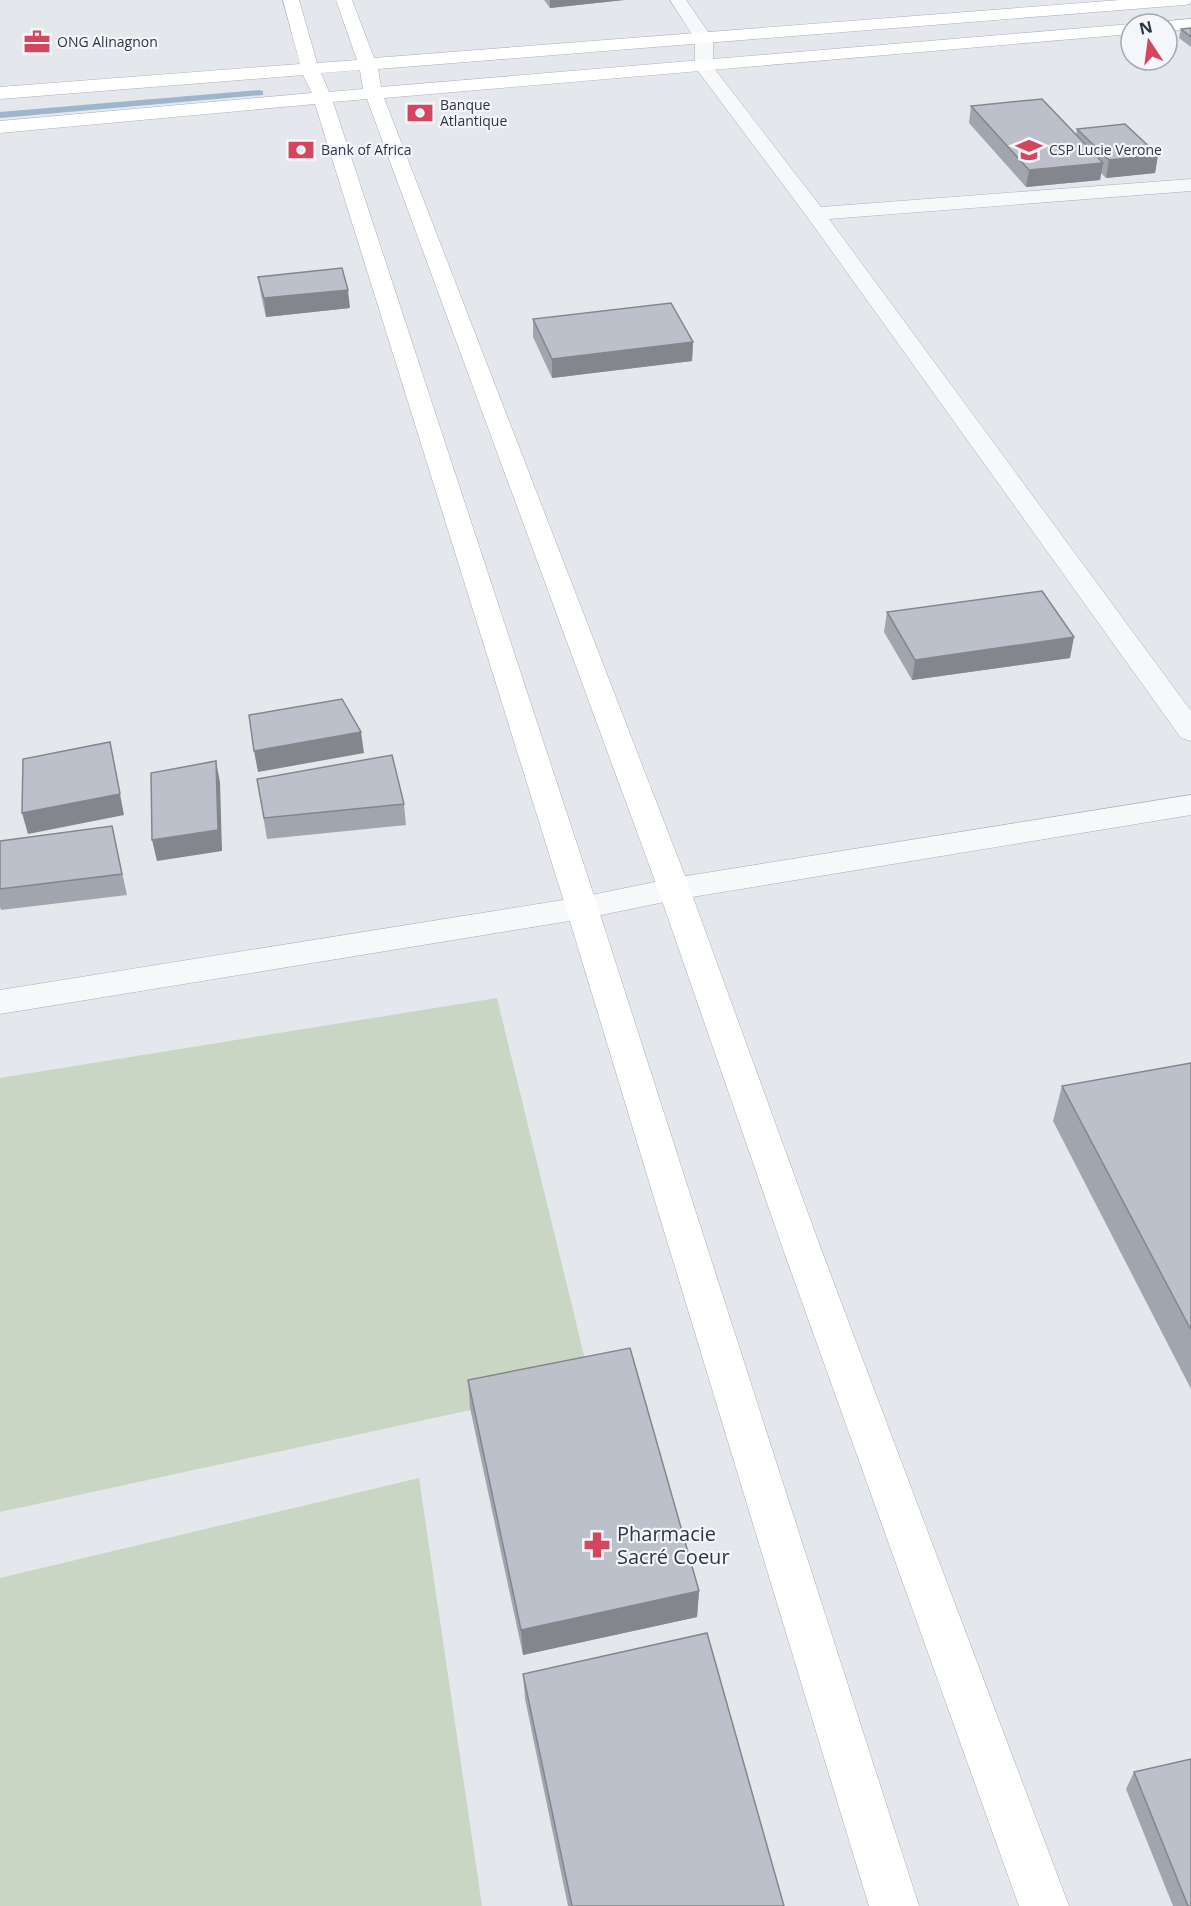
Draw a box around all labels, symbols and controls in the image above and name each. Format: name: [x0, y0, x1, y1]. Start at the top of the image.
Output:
north arrow: [1119, 12, 1179, 72]
text: N: [1137, 15, 1154, 40]
office icon: ONG Alinagnon: [22, 27, 52, 57]
place label: ONG Alinagnon: [57, 32, 158, 51]
place label: Banque Atlantique: [440, 95, 507, 130]
bank icon: Banque Atlantique: [405, 98, 435, 128]
bank icon: Bank of Africa: [286, 135, 316, 165]
school or university icon: CSP Lucie Verone: [1014, 135, 1044, 165]
place label: Bank of Africa: [321, 140, 411, 159]
place label: CSP Lucie Verone: [1049, 140, 1162, 159]
place label: Pharmacie Sacré Coeur: [617, 1520, 730, 1570]
pharmacy icon: Pharmacie Sacré Coeur: [582, 1530, 612, 1560]

